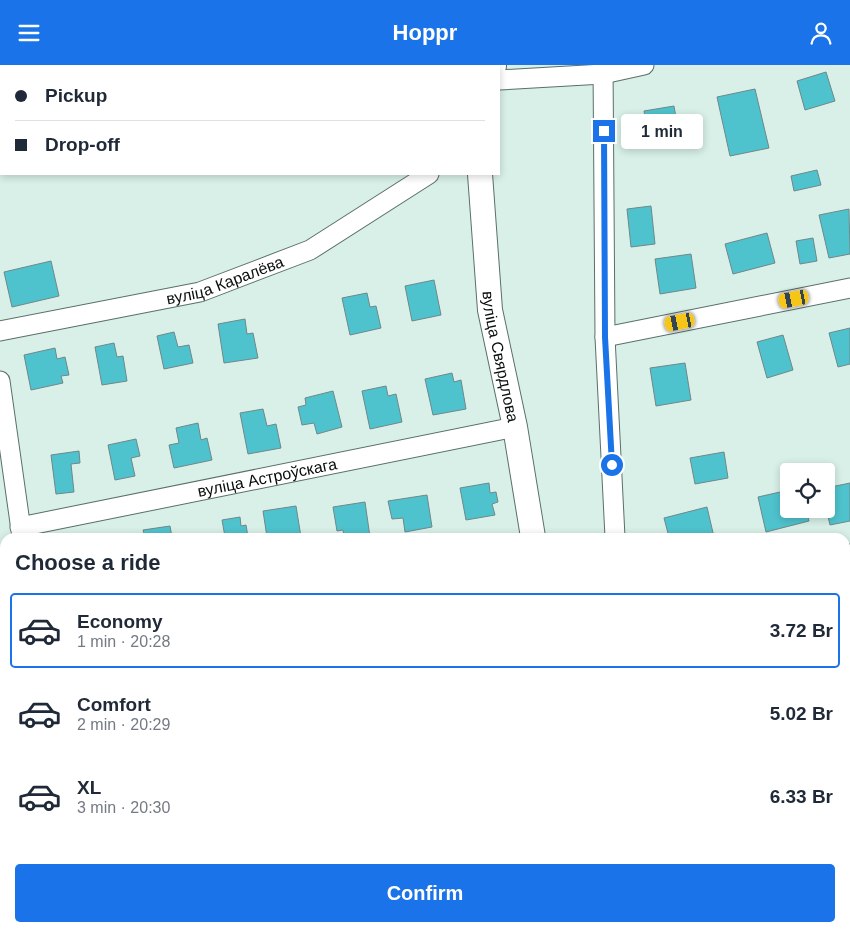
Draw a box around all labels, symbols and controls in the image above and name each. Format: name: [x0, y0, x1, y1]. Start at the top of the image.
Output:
icon: menu: [15, 19, 43, 47]
icon: person: [807, 19, 835, 47]
text: Hoppr: [393, 20, 457, 45]
text: Pickup: [45, 85, 107, 106]
callout: 1 min: [622, 113, 704, 149]
route end: [593, 120, 615, 142]
text: 1 min: [641, 123, 683, 140]
text: Drop-off: [45, 134, 120, 155]
street label: вуліца Каралёва: [165, 253, 286, 307]
car: [777, 289, 810, 309]
street label: вуліца Свярдлова: [480, 290, 522, 424]
car: [663, 312, 696, 332]
route start: [601, 454, 623, 476]
street label: вуліца Астроўскага: [196, 455, 338, 500]
map controls: [780, 463, 835, 518]
button: locate: [780, 463, 835, 518]
text: Choose a ride: [15, 550, 160, 575]
icon: car: [17, 608, 62, 653]
text: Economy: [77, 611, 163, 632]
text: 3.72 Br: [770, 620, 833, 641]
text: 1 min · 20:28: [77, 633, 170, 650]
icon: car: [17, 691, 62, 736]
text: Comfort: [77, 694, 151, 715]
text: 5.02 Br: [770, 703, 833, 724]
text: 2 min · 20:29: [77, 716, 170, 733]
icon: car: [17, 774, 62, 819]
text: XL: [77, 777, 101, 798]
text: 6.33 Br: [770, 786, 833, 807]
text: 3 min · 20:30: [77, 799, 170, 816]
button: Confirm: [15, 864, 835, 922]

